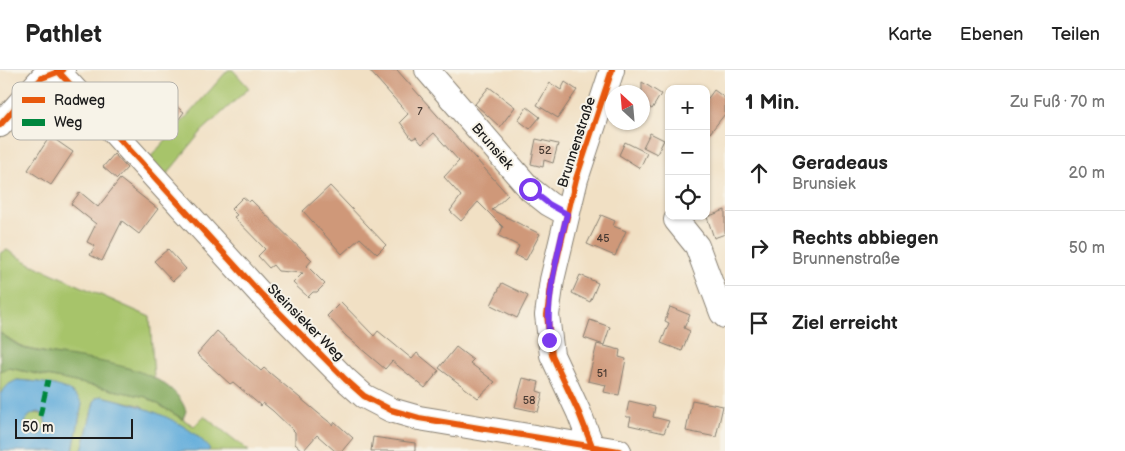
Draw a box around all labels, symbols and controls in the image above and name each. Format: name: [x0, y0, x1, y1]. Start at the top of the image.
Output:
text: Pathlet: [25, 20, 102, 49]
text: Karte: [888, 24, 932, 45]
text: Ebenen: [960, 24, 1023, 45]
text: Teilen: [1051, 24, 1100, 45]
legend: [12, 82, 178, 140]
north arrow: [605, 85, 650, 130]
map controls: [665, 85, 710, 220]
button: +: [665, 85, 710, 130]
text: 1 Min.: [745, 90, 799, 115]
text: Radweg: [54, 92, 105, 109]
text: Zu Fuß · 70 m: [1010, 93, 1105, 112]
street label: Brunnenstraße: [554, 95, 599, 190]
house number: 7: [417, 105, 423, 118]
text: Weg: [54, 114, 82, 131]
street label: Brunsiek: [468, 120, 517, 173]
button: −: [665, 130, 710, 175]
house number: 52: [539, 144, 552, 157]
text: Geradeaus: [792, 152, 888, 175]
icon: ahead: [745, 159, 773, 187]
text: 20 m: [1069, 164, 1105, 183]
button: locate: [665, 175, 710, 220]
text: Brunsiek: [792, 175, 856, 194]
route start: [519, 178, 542, 201]
text: Rechts abbiegen: [792, 227, 939, 250]
house number: 45: [596, 232, 610, 245]
icon: right: [745, 234, 773, 262]
text: 50 m: [1069, 239, 1105, 258]
text: Brunnenstraße: [792, 250, 900, 269]
street label: Steinsieker Weg: [264, 280, 348, 364]
icon: arrive: [745, 309, 773, 337]
text: Ziel erreicht: [792, 312, 898, 335]
route end: [538, 329, 561, 352]
house number: 51: [597, 367, 607, 380]
house number: 58: [523, 394, 535, 407]
scale bar: [15, 416, 132, 439]
text: 50 m: [22, 419, 54, 436]

